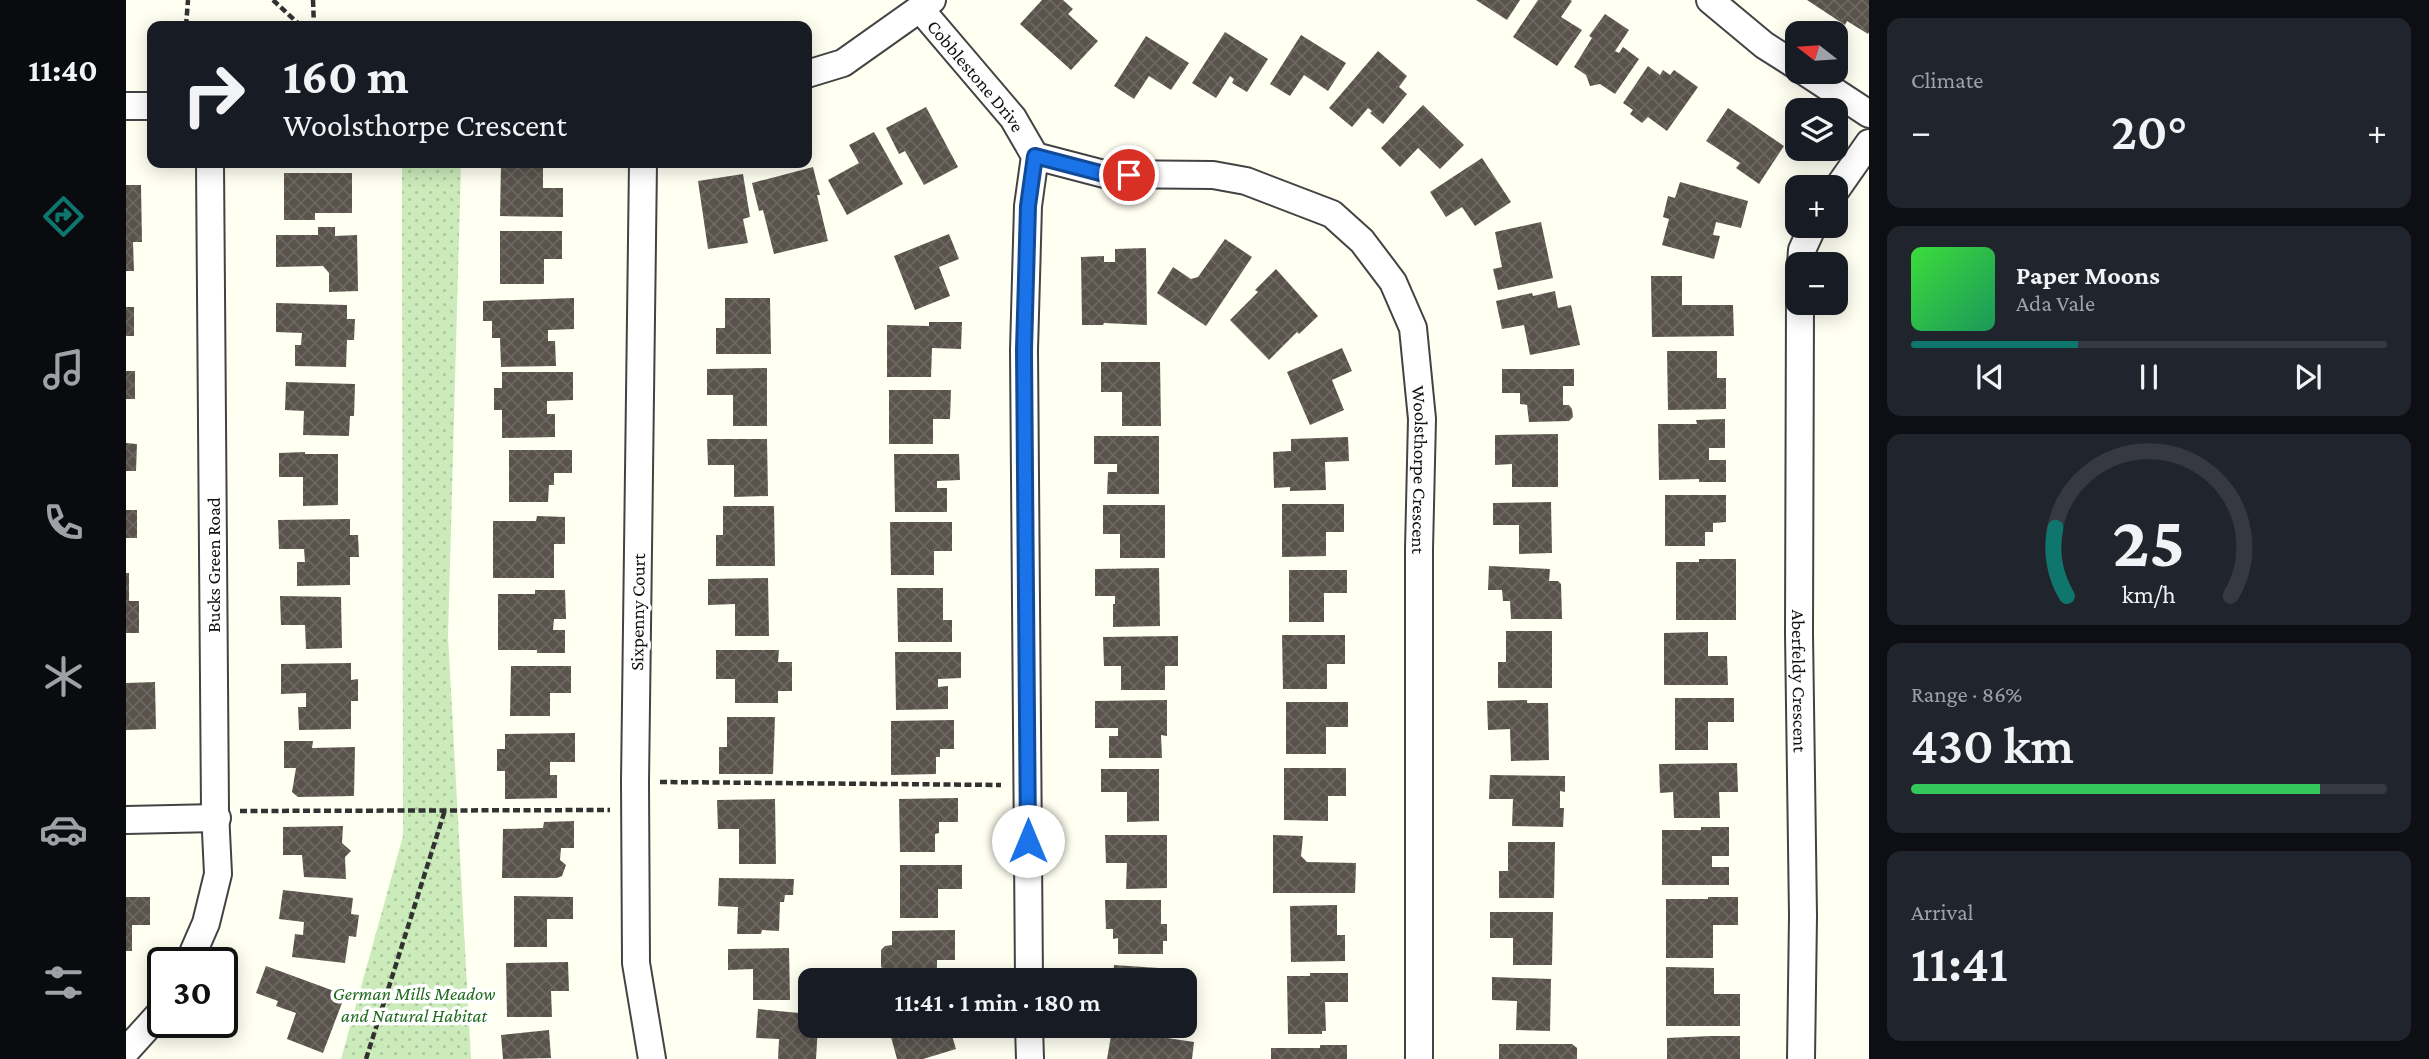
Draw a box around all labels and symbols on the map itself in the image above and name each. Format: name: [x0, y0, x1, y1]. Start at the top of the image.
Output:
street label: Cobblestone Drive: [923, 16, 1029, 136]
north arrow: [1785, 21, 1848, 84]
pin: [1099, 145, 1159, 205]
street label: Woolsthorpe Crescent: [1408, 385, 1432, 555]
street label: Bucks Green Road: [203, 497, 224, 633]
street label: Sixpenny Court: [626, 552, 649, 671]
street label: Aberfeldy Crescent: [1788, 610, 1811, 753]
position arrow: [991, 804, 1065, 878]
speed limit sign: 30: [147, 947, 238, 1038]
park label: German Mills Meadow and Natural Habitat: [333, 983, 495, 1026]

